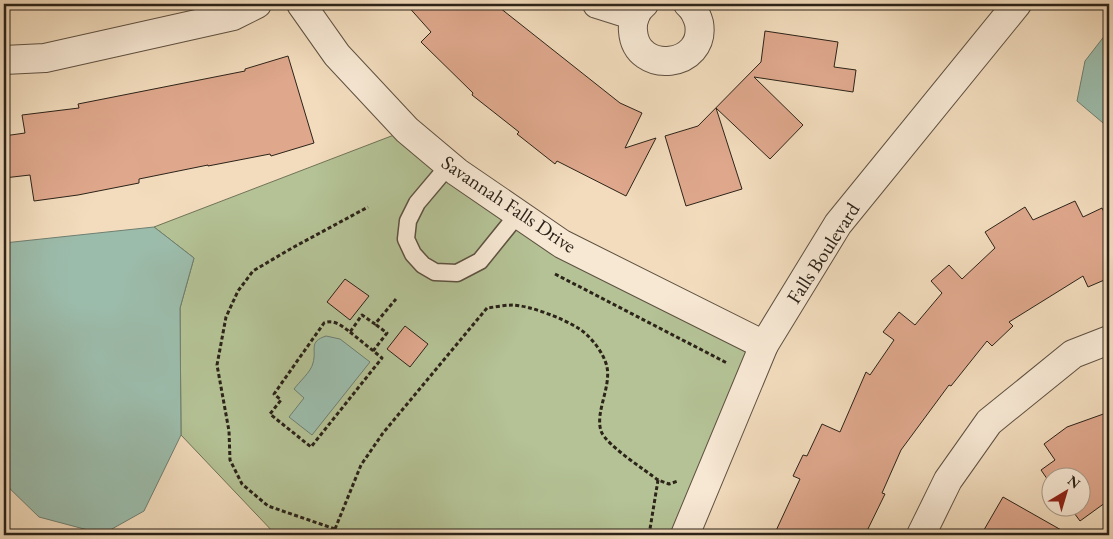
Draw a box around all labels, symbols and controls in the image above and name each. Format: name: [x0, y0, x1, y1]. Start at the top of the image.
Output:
street label: Savannah Falls Drive: [437, 149, 582, 259]
street label: Falls Boulevard: [781, 197, 866, 309]
north arrow: [1040, 466, 1090, 516]
text: N: [1064, 471, 1085, 493]

